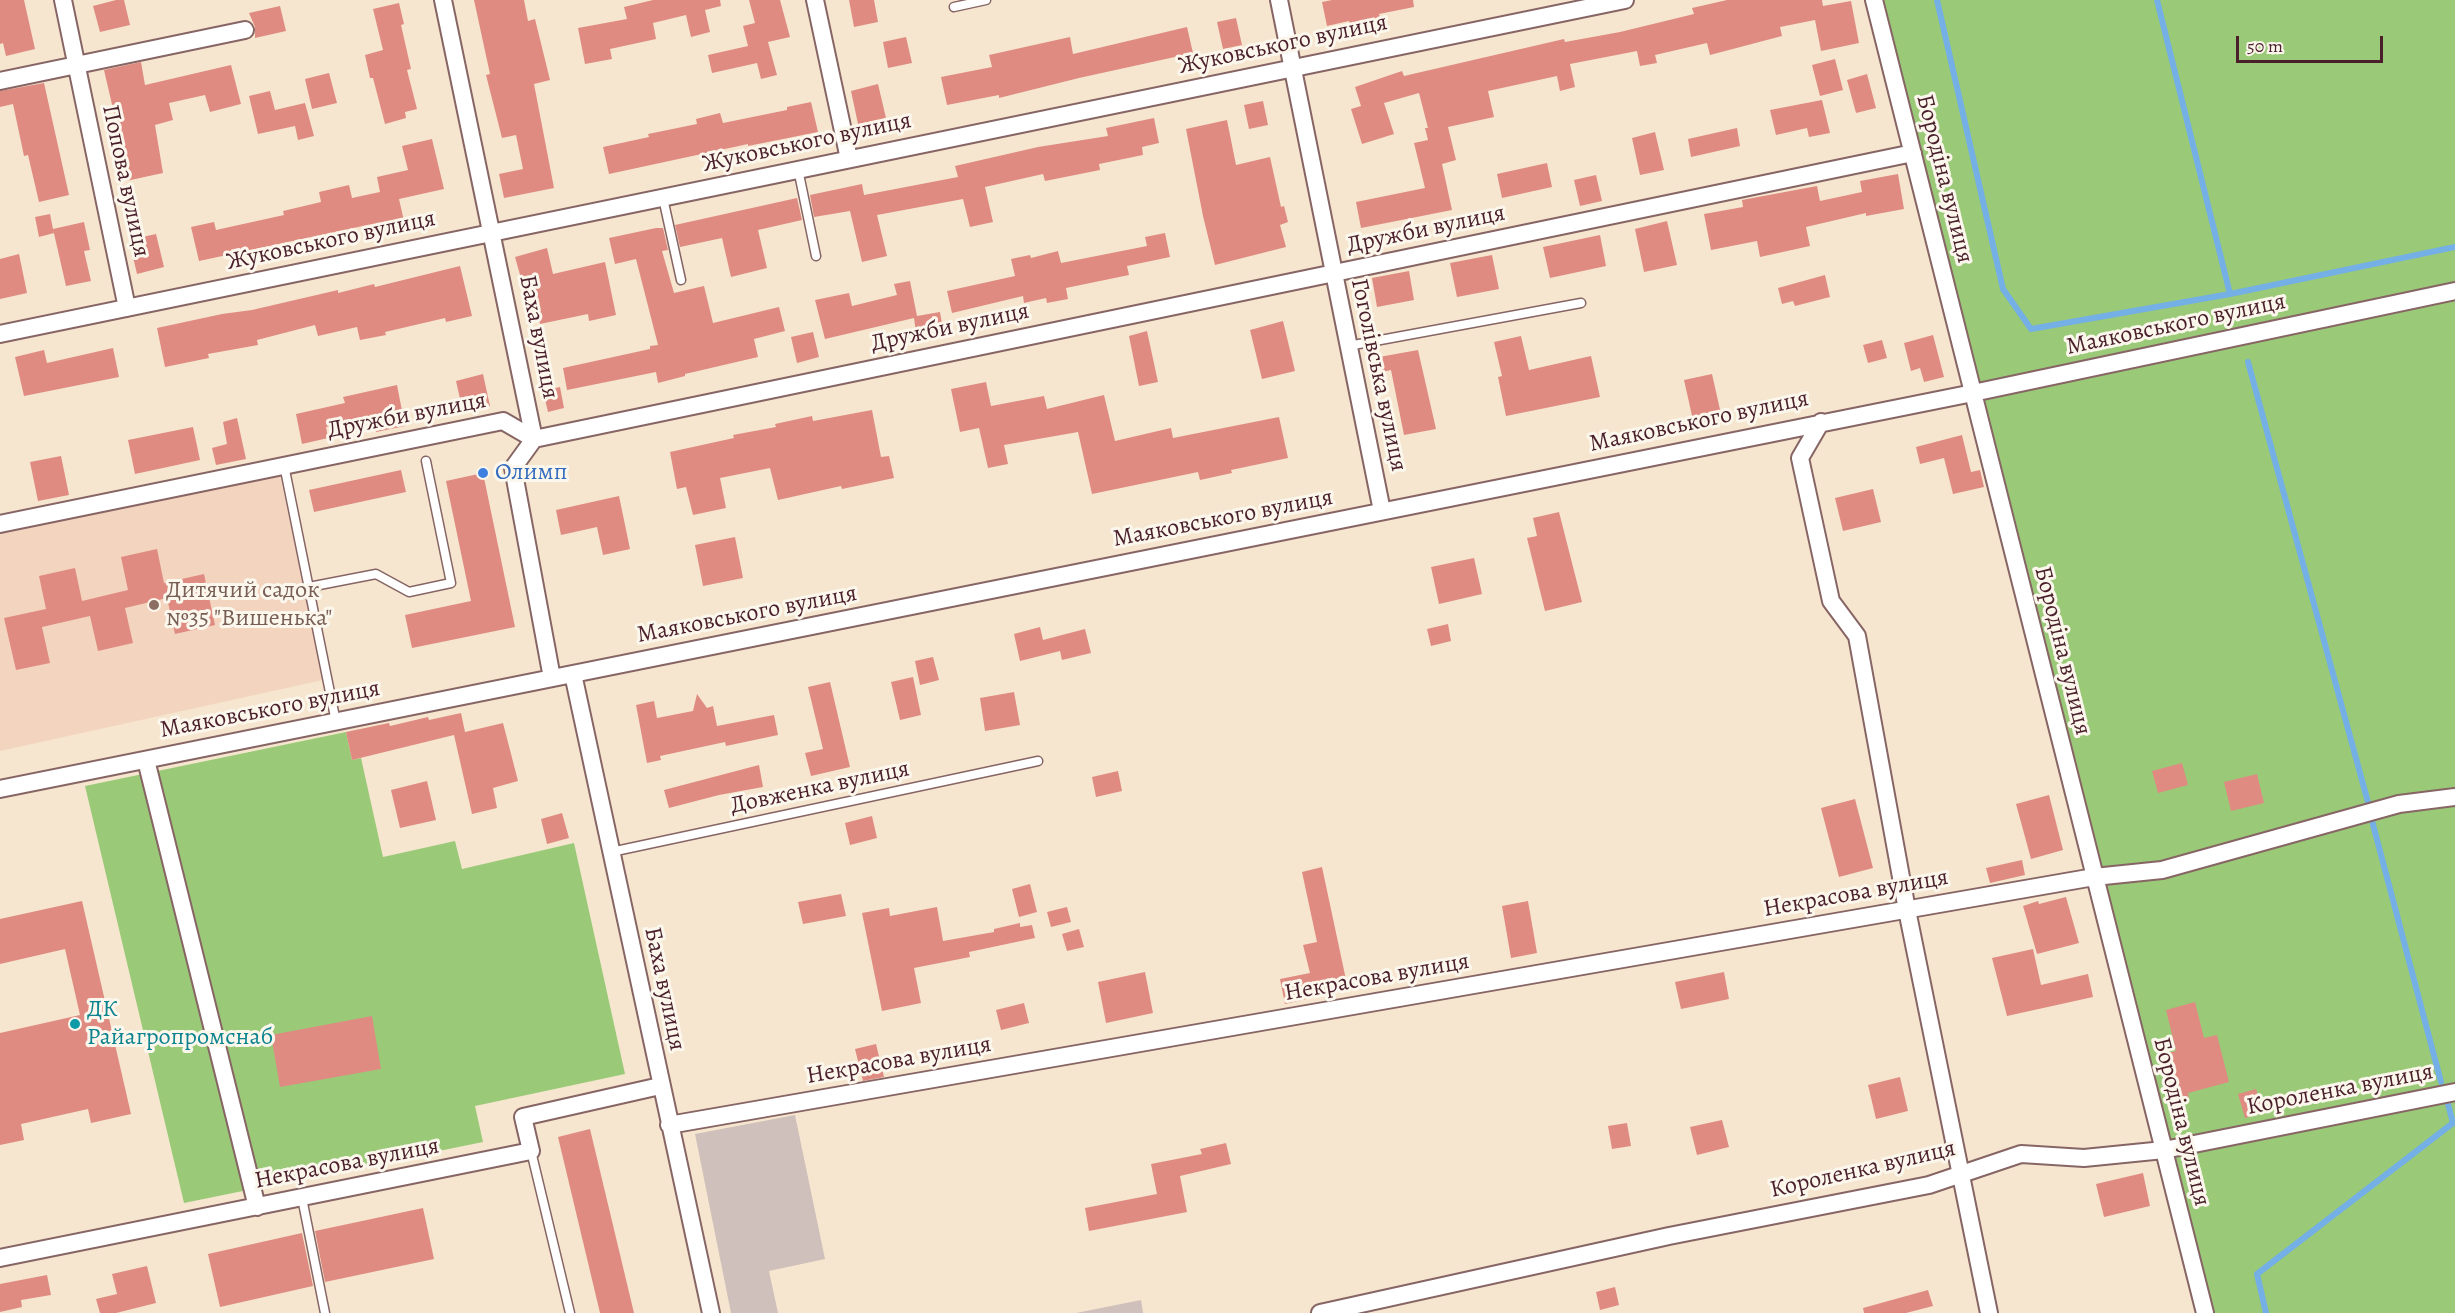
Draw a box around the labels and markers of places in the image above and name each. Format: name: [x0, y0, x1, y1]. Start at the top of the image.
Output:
place label: Олимп: [495, 459, 567, 487]
marker: Олимп: [476, 466, 490, 480]
place label: Дитячий садок №35 "Вишенька": [166, 577, 333, 633]
marker: Дитячий садок №35 "Вишенька": [147, 598, 161, 612]
place label: ДК Райагропромснаб: [87, 996, 273, 1052]
marker: ДК Райагропромснаб: [68, 1017, 82, 1031]

